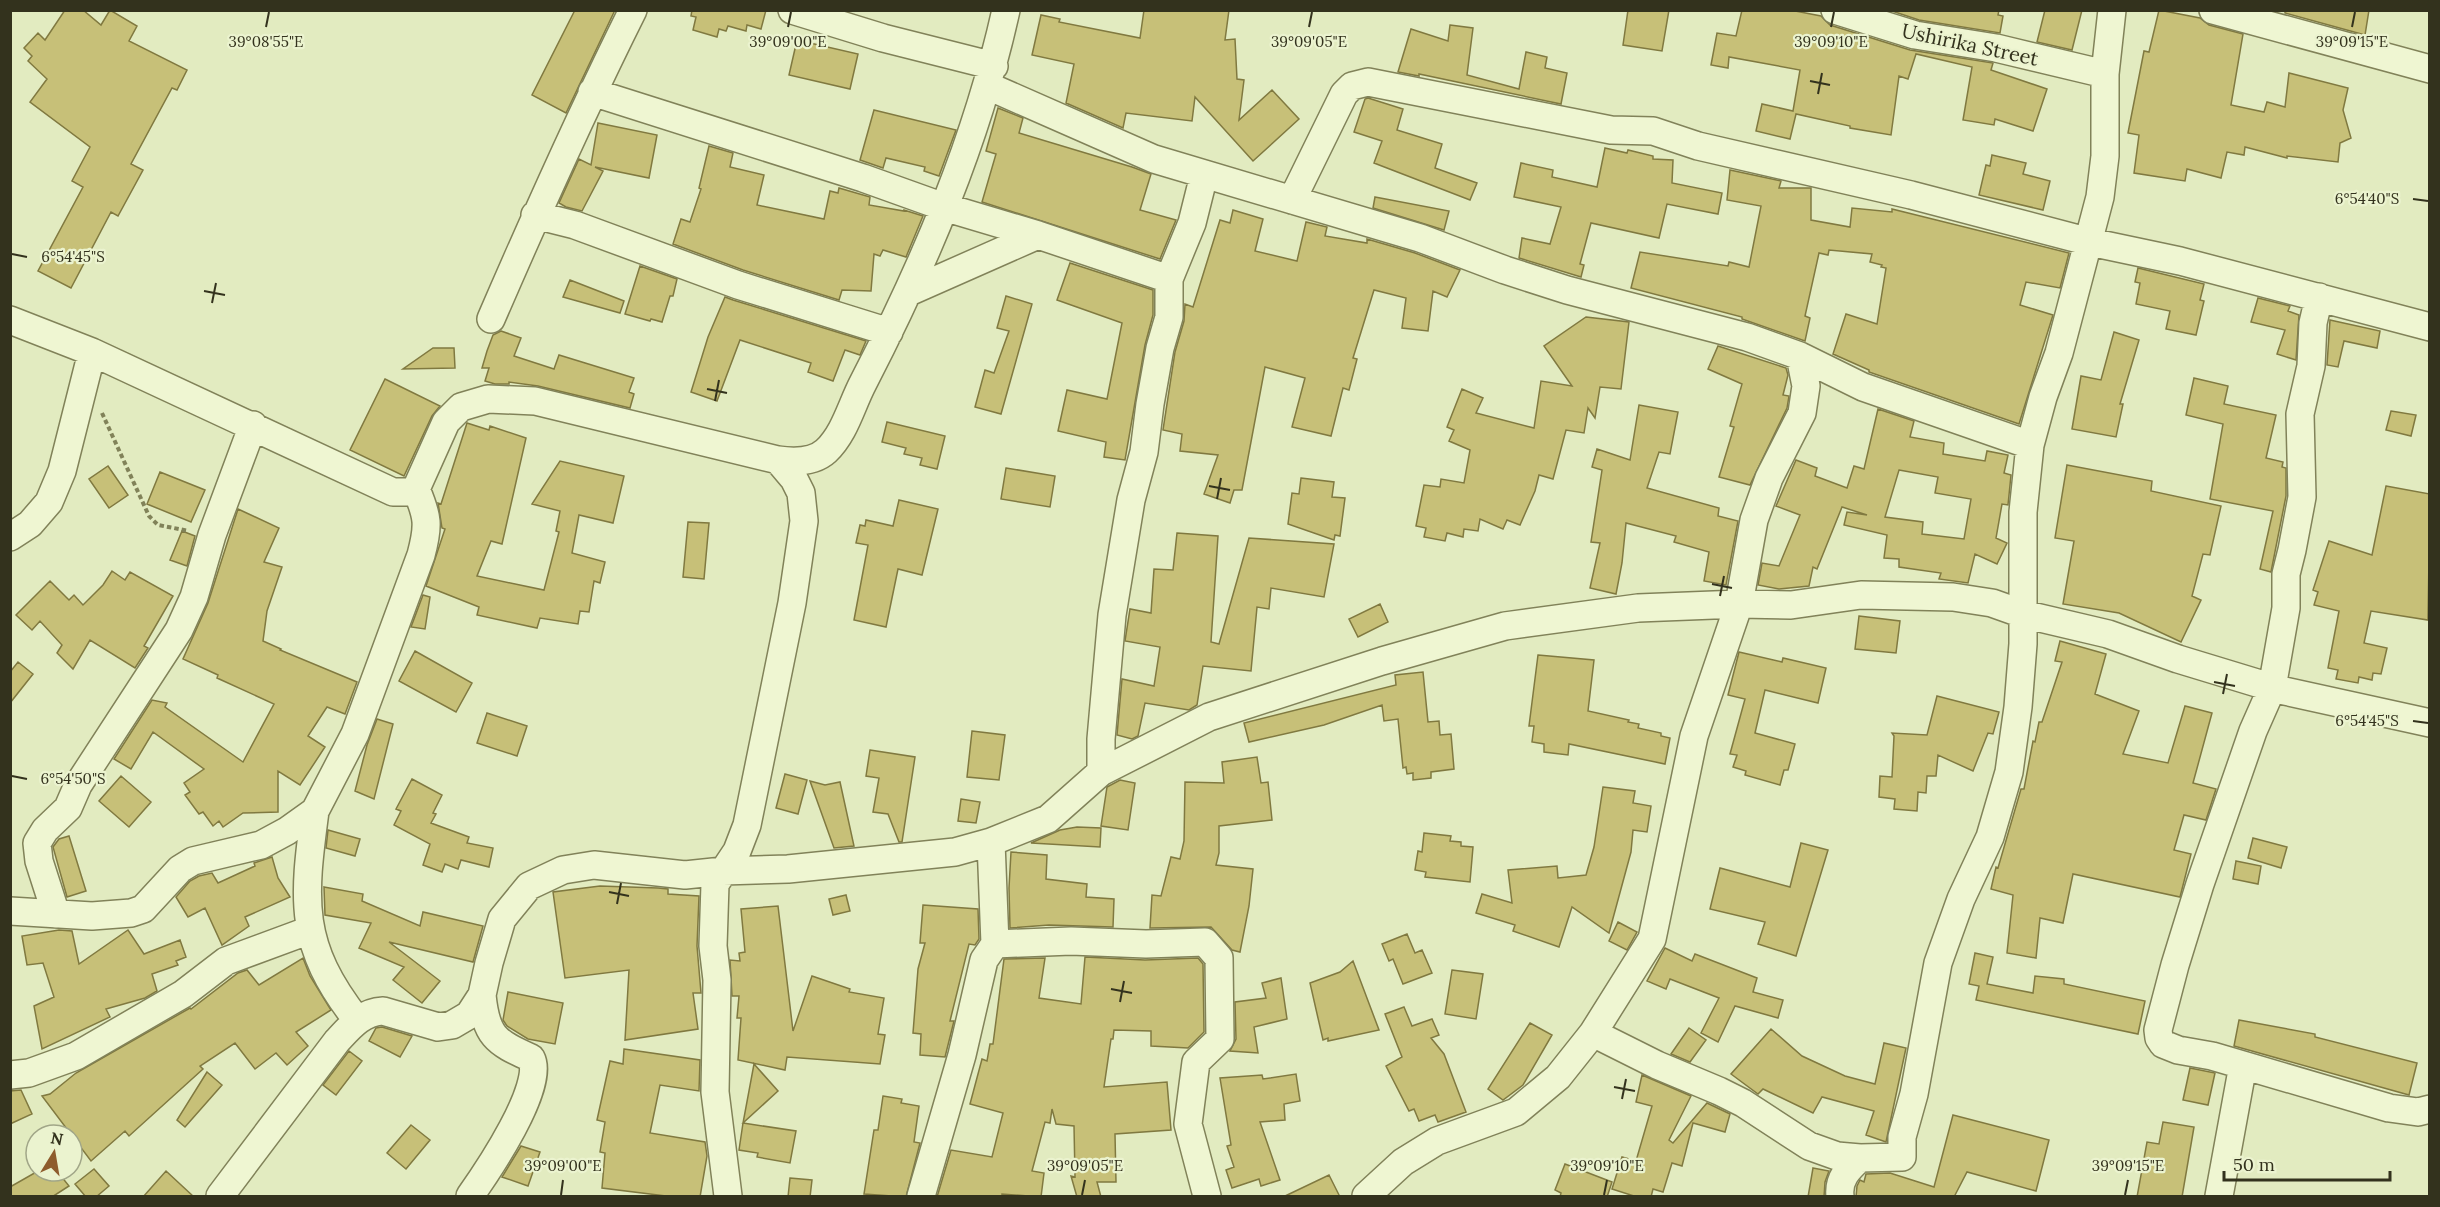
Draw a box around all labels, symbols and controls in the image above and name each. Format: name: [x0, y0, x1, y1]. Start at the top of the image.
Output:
street label: Ushirika Street: [1899, 17, 2041, 71]
text: 39°08'55"E: [229, 32, 303, 51]
text: 39°09'00"E: [749, 32, 827, 51]
text: 39°09'05"E: [1271, 32, 1347, 51]
text: 39°09'10"E: [1794, 32, 1868, 51]
text: 39°09'15"E: [2316, 32, 2388, 51]
text: 6°54'40"S: [2335, 189, 2399, 208]
text: 6°54'45"S: [41, 247, 105, 266]
text: 6°54'45"S: [2335, 711, 2399, 730]
text: 6°54'50"S: [40, 769, 106, 788]
north arrow: [24, 1123, 84, 1183]
text: N: [49, 1127, 65, 1149]
scale bar: [2224, 1144, 2390, 1182]
text: 50 m: [2233, 1153, 2275, 1176]
text: 39°09'00"E: [524, 1156, 602, 1175]
text: 39°09'05"E: [1047, 1156, 1123, 1175]
text: 39°09'10"E: [1570, 1156, 1644, 1175]
text: 39°09'15"E: [2092, 1156, 2164, 1175]

